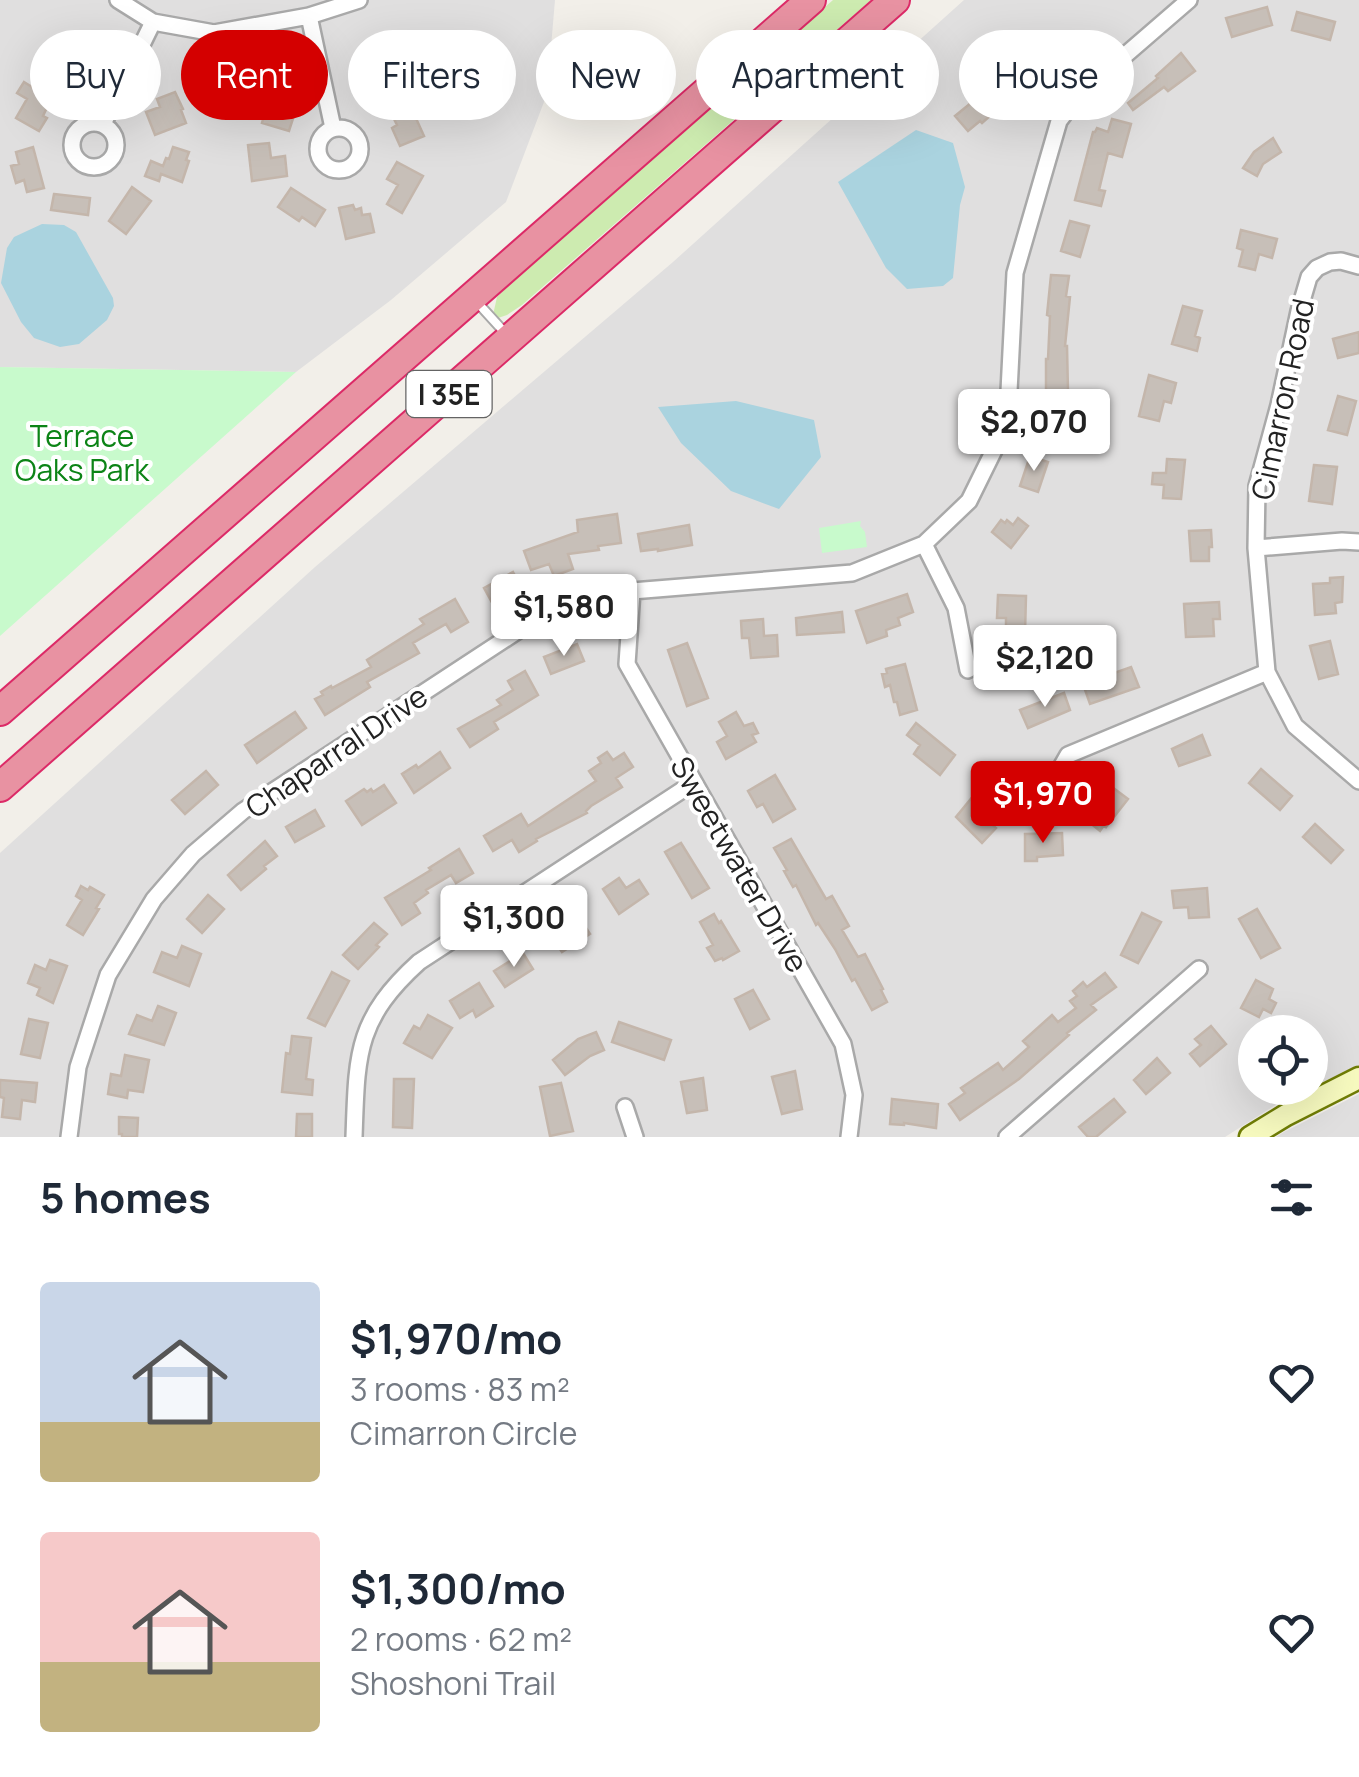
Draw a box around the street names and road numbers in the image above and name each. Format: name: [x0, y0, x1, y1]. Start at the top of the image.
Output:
street label: Cimarron Road: [1241, 295, 1323, 503]
road number: I 35E: [406, 371, 492, 417]
street label: Chaparral Drive: [237, 675, 435, 827]
street label: Sweetwater Drive: [662, 749, 818, 979]

